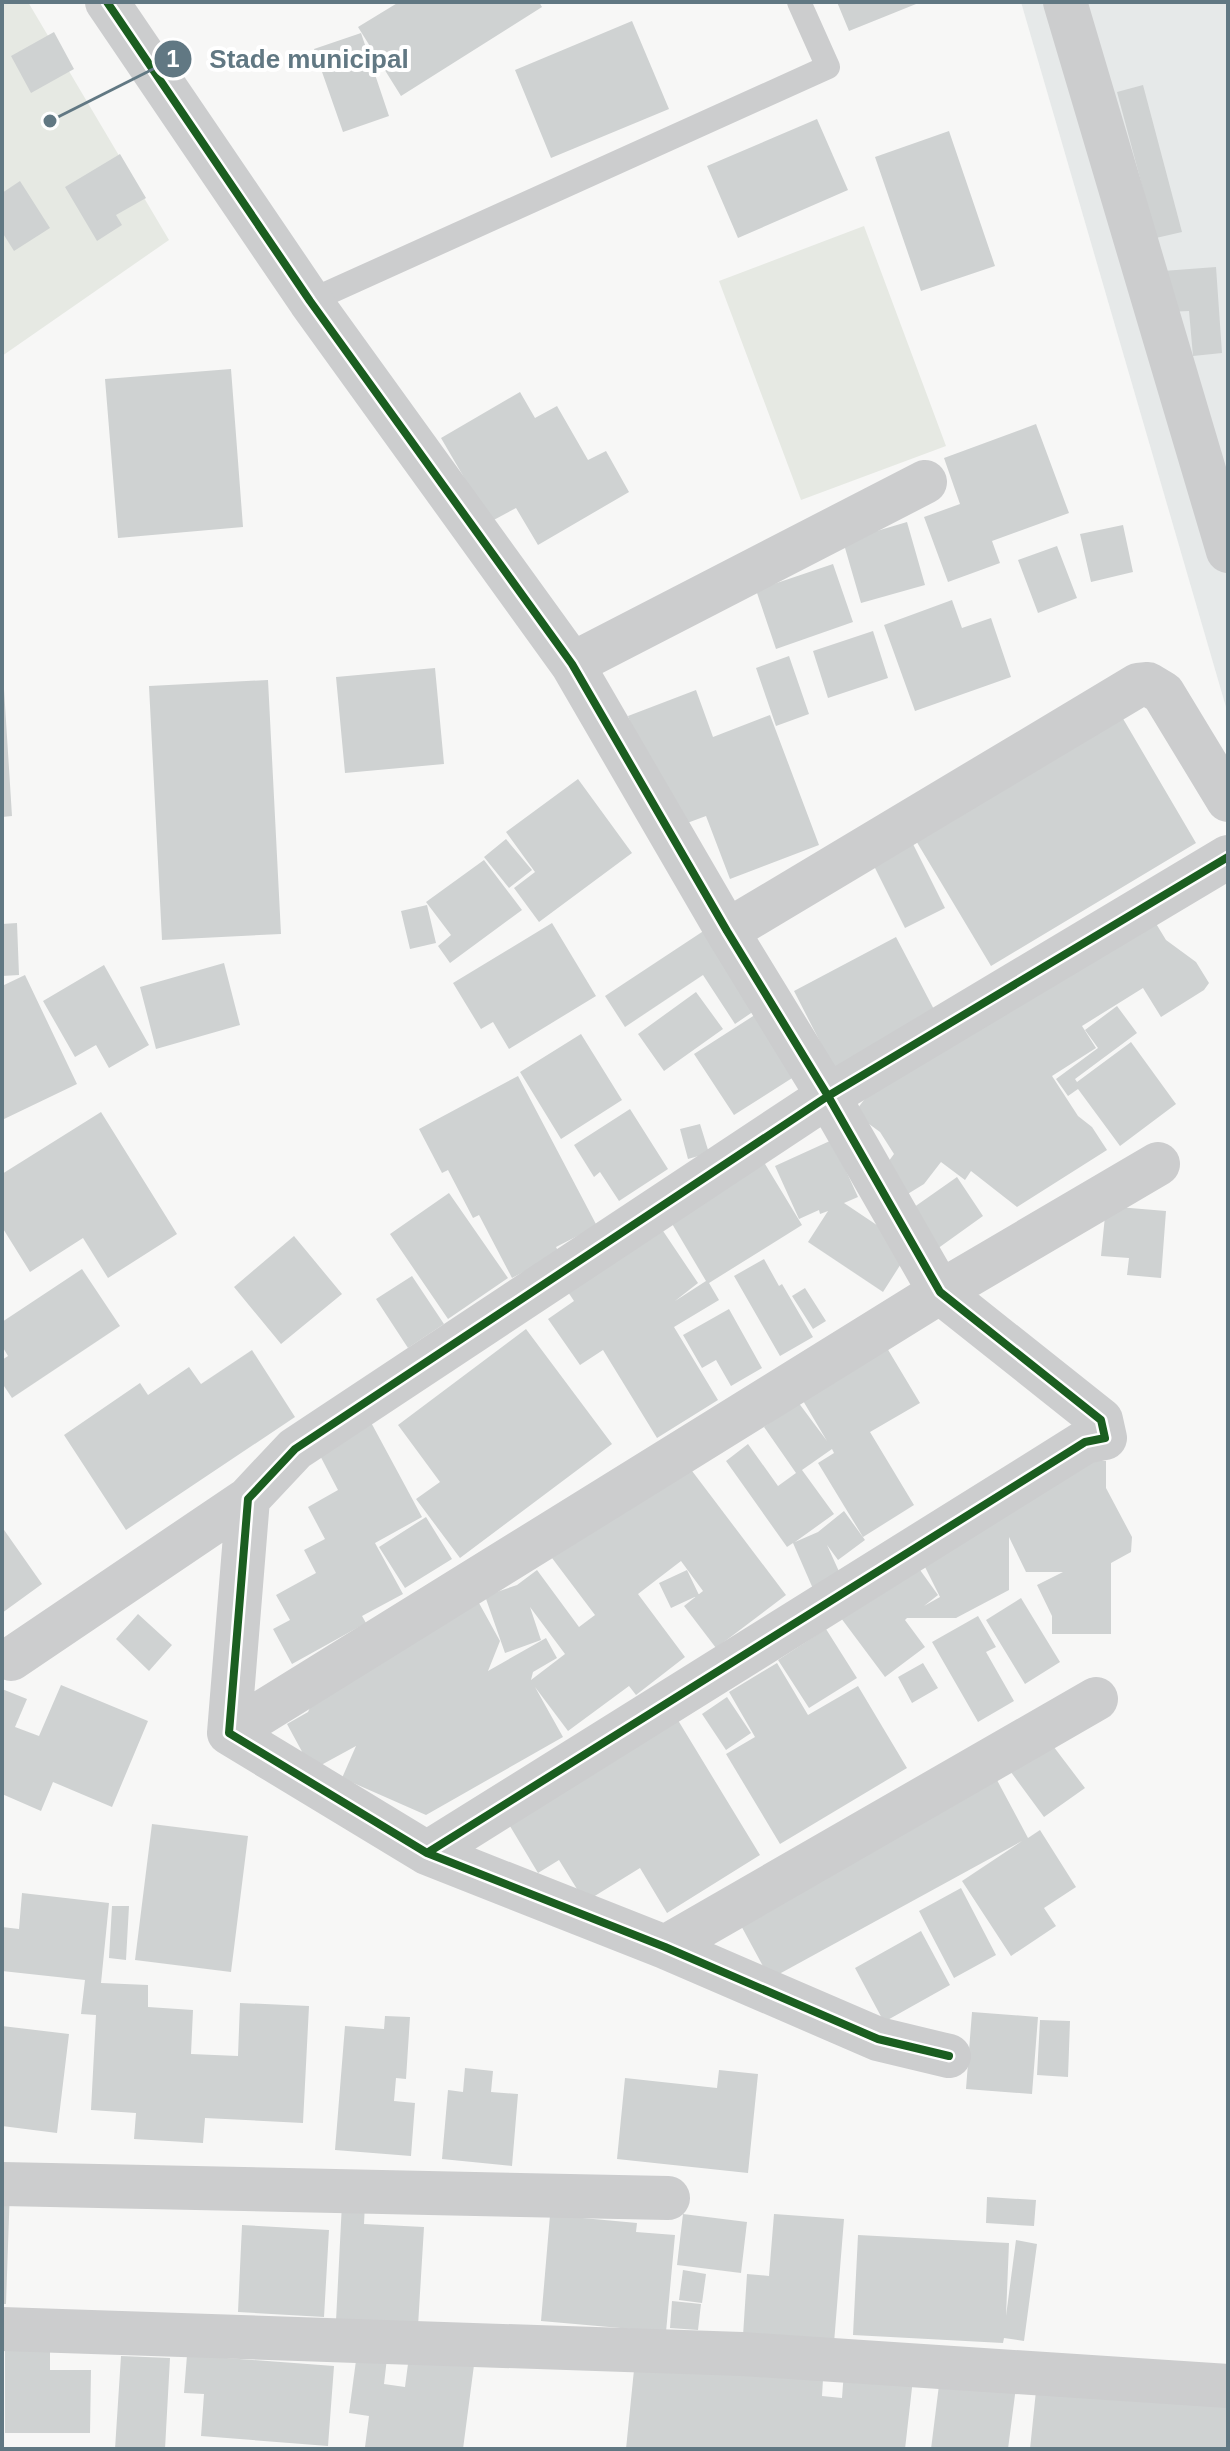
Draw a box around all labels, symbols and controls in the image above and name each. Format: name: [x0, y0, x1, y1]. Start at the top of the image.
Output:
callout: Stade municipal: [153, 34, 424, 84]
text: Stade municipal: [209, 44, 409, 74]
text: 1: [166, 45, 180, 72]

